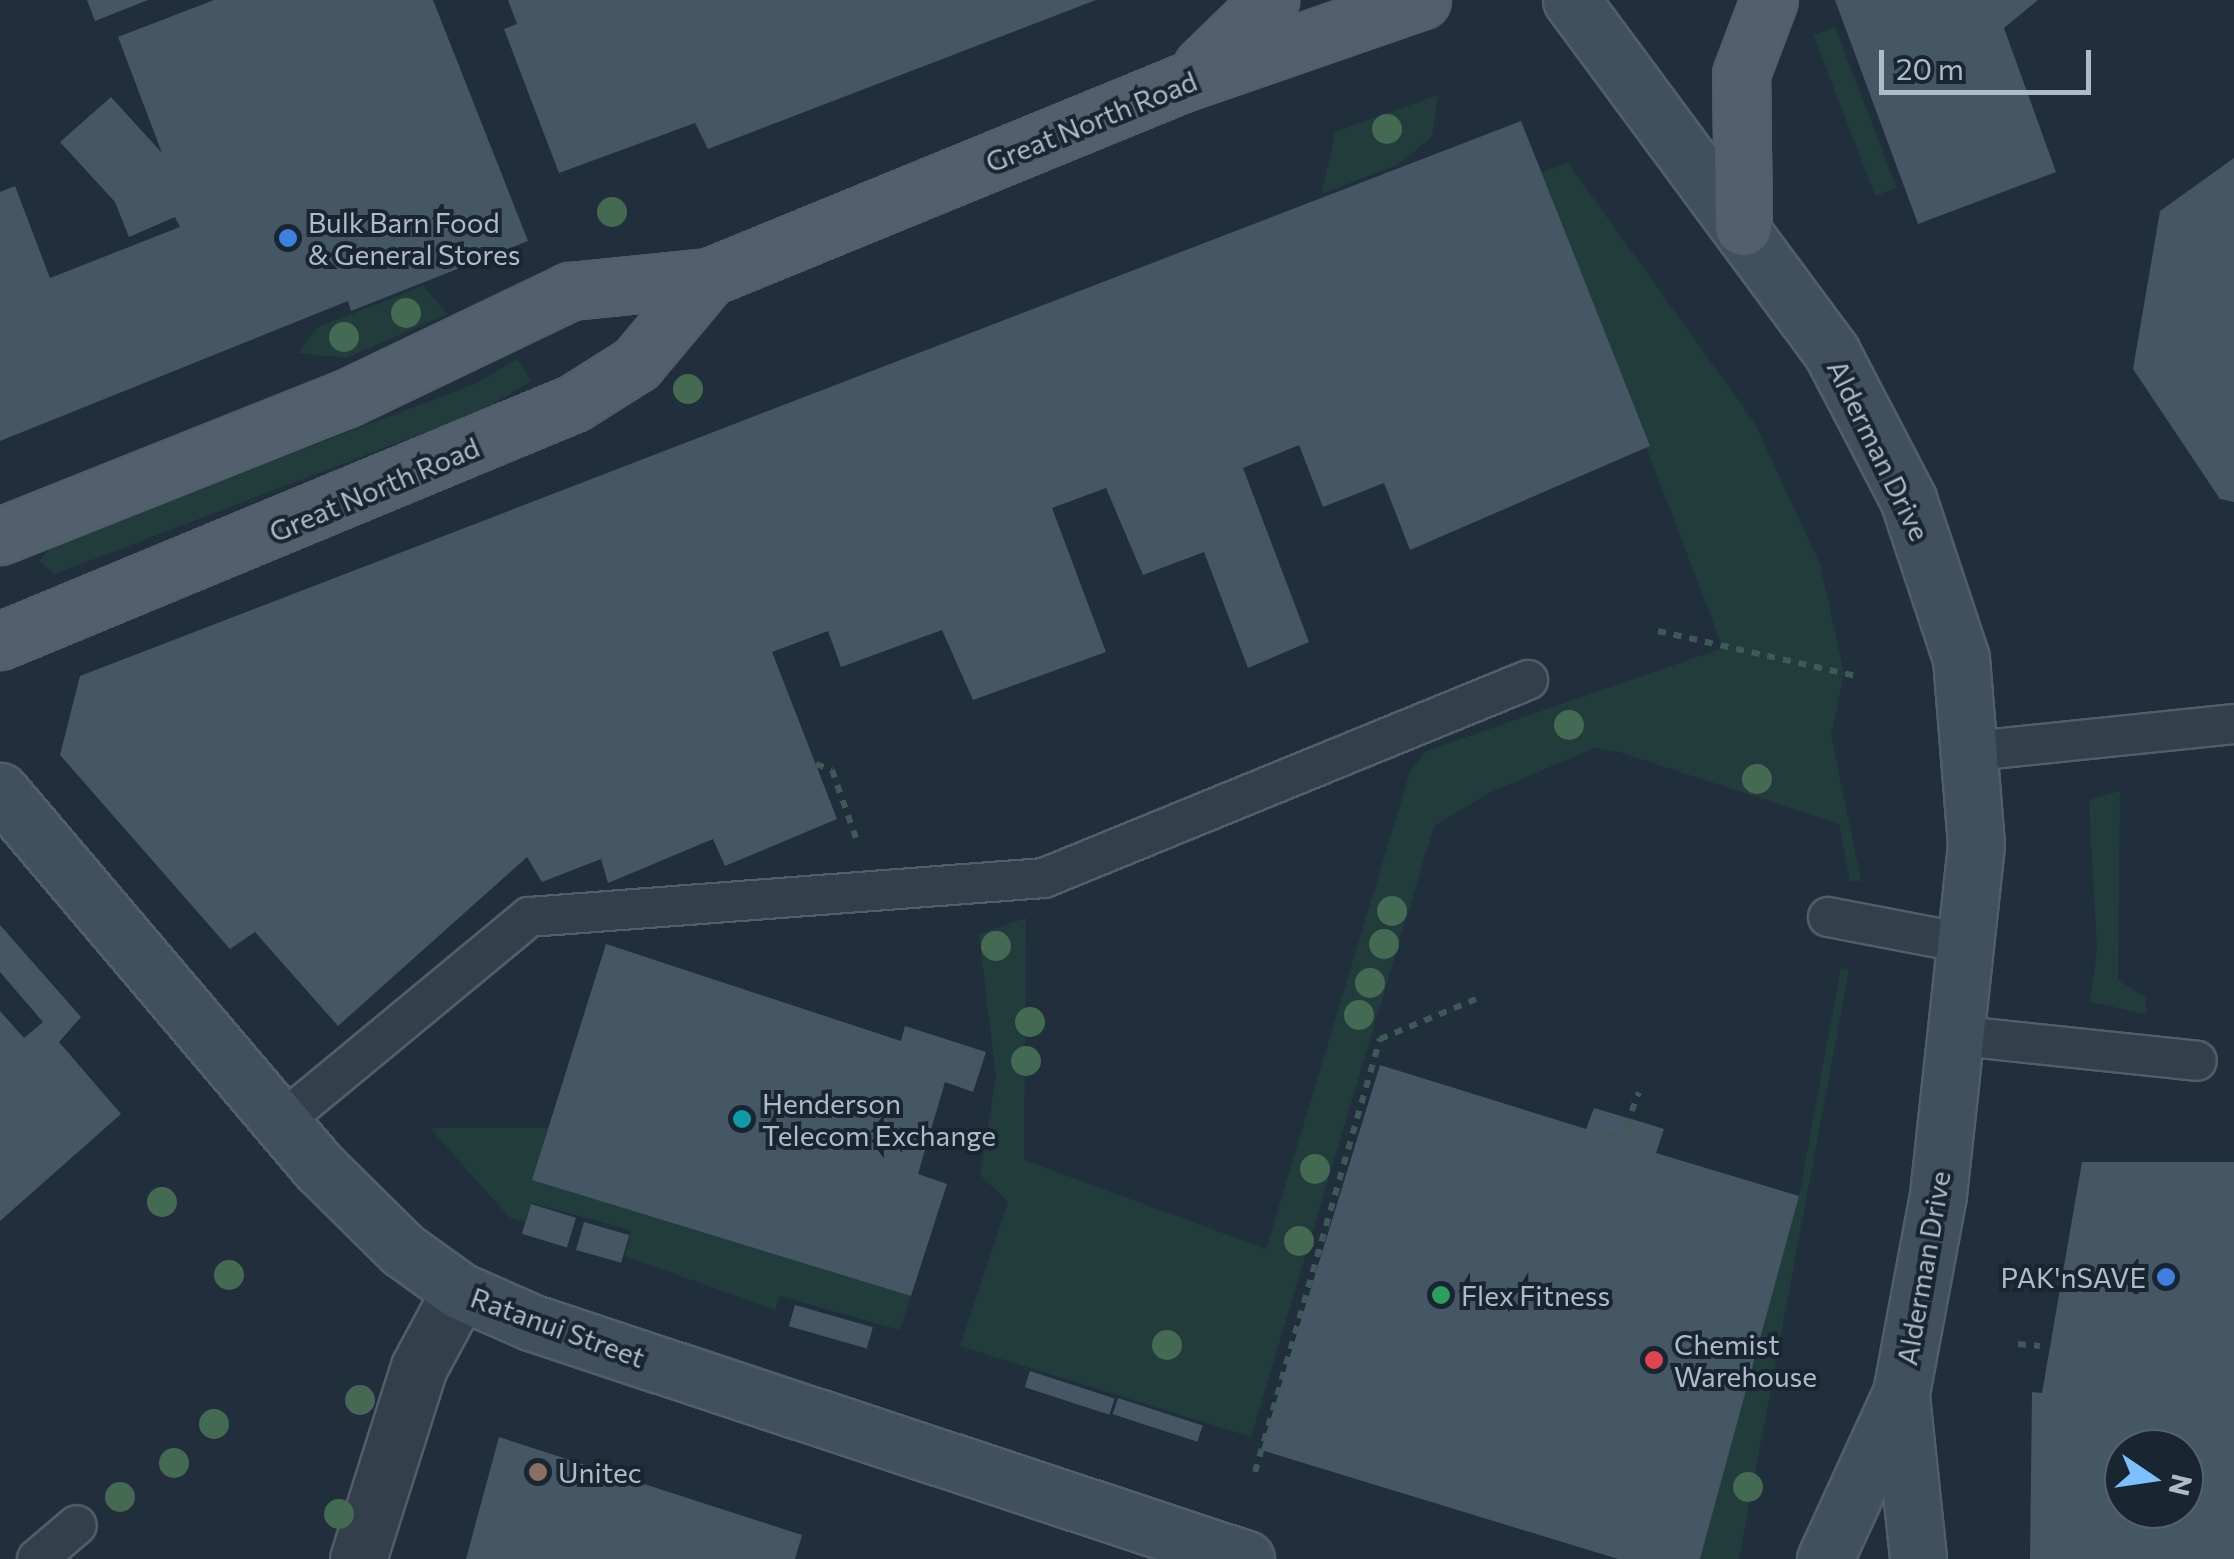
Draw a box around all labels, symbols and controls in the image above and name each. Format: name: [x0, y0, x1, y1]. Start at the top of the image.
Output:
scale bar: [1884, 30, 2096, 92]
text: 20 m: [1896, 49, 1964, 86]
street label: Great North Road: [980, 63, 1202, 179]
place label: Bulk Barn Food & General Stores: [308, 205, 520, 271]
marker: Bulk Barn Food & General Stores: [277, 227, 299, 249]
street label: Alderman Drive: [1821, 354, 1937, 546]
street label: Great North Road: [264, 430, 484, 548]
place label: Henderson Telecom Exchange: [762, 1086, 996, 1152]
marker: Henderson Telecom Exchange: [731, 1108, 753, 1130]
street label: Alderman Drive: [1889, 1168, 1957, 1368]
place label: PAK'nSAVE: [2001, 1260, 2146, 1294]
marker: PAK'nSAVE: [2155, 1266, 2177, 1288]
place label: Flex Fitness: [1461, 1278, 1610, 1312]
street label: Ratanui Street: [466, 1280, 650, 1374]
marker: Flex Fitness: [1430, 1284, 1452, 1306]
place label: Chemist Warehouse: [1674, 1327, 1817, 1393]
marker: Chemist Warehouse: [1643, 1349, 1665, 1371]
north arrow: [2104, 1429, 2204, 1529]
place label: Unitec: [558, 1455, 642, 1489]
marker: Unitec: [527, 1461, 549, 1483]
text: N: [2162, 1471, 2200, 1499]

